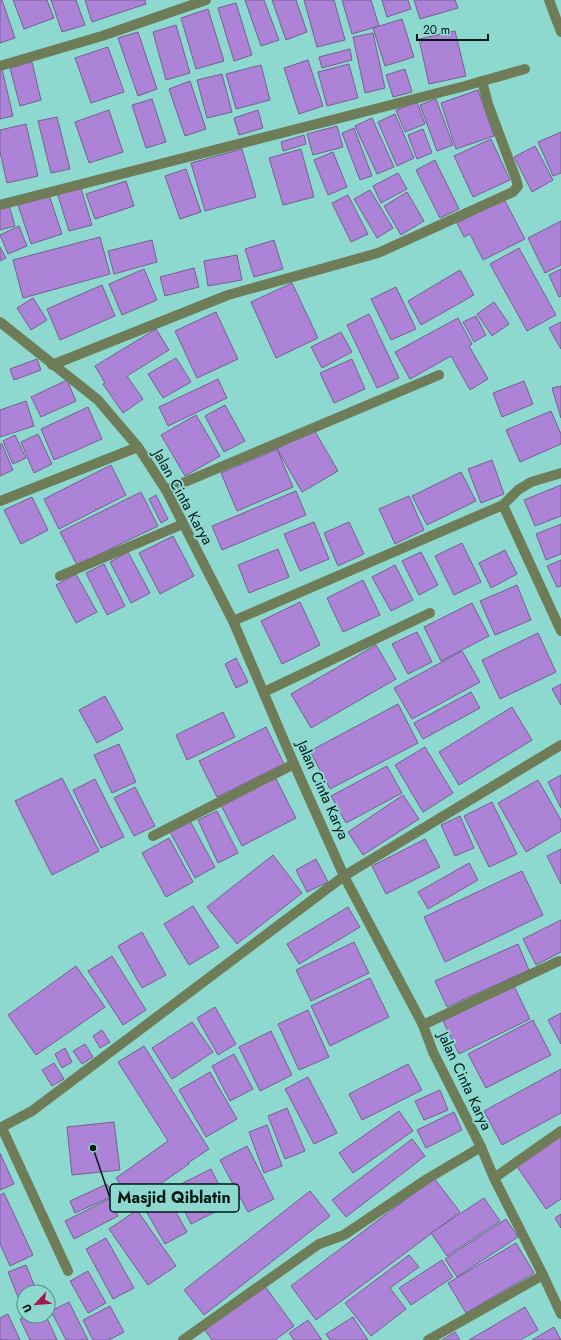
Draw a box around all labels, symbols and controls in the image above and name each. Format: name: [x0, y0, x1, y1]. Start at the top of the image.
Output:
scale bar: [417, 16, 488, 42]
text: 20 m: [423, 21, 450, 39]
street label: Jalan Cinta Karya: [147, 443, 218, 549]
street label: Jalan Cinta Karya: [291, 735, 355, 843]
street label: Jalan Cinta Karya: [432, 1026, 497, 1134]
callout: Masjid Qiblatin: [110, 1184, 239, 1212]
text: Masjid Qiblatin: [117, 1186, 231, 1209]
north arrow: [16, 1284, 56, 1324]
text: U: [18, 1301, 36, 1315]

